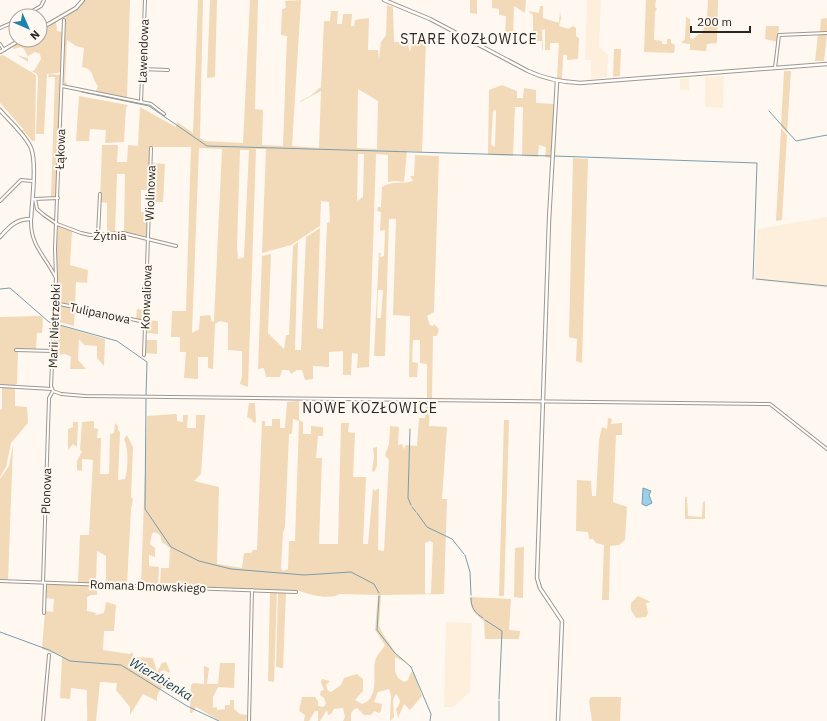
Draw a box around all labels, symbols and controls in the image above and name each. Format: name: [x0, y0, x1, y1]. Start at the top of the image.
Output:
north arrow: [8, 8, 48, 48]
scale bar: [691, 8, 750, 34]
text: 200 m: [697, 14, 732, 29]
street label: Lawendowa: [134, 18, 152, 83]
text: N: [27, 27, 43, 43]
district label: STARE KOZŁOWICE: [400, 30, 538, 48]
street label: Łąkowa: [52, 128, 68, 171]
street label: Wiolinowa: [142, 164, 158, 221]
street label: Żytnia: [93, 228, 127, 243]
street label: Konwaliowa: [137, 264, 155, 330]
street label: Marii Nietrzebki: [45, 284, 63, 368]
street label: Tulipanowa: [68, 299, 132, 327]
district label: NOWE KOZŁOWICE: [302, 399, 438, 417]
street label: Plonowa: [38, 467, 54, 514]
street label: Romana Dmowskiego: [90, 576, 207, 596]
water label: Wierzbienka: [126, 653, 196, 705]

